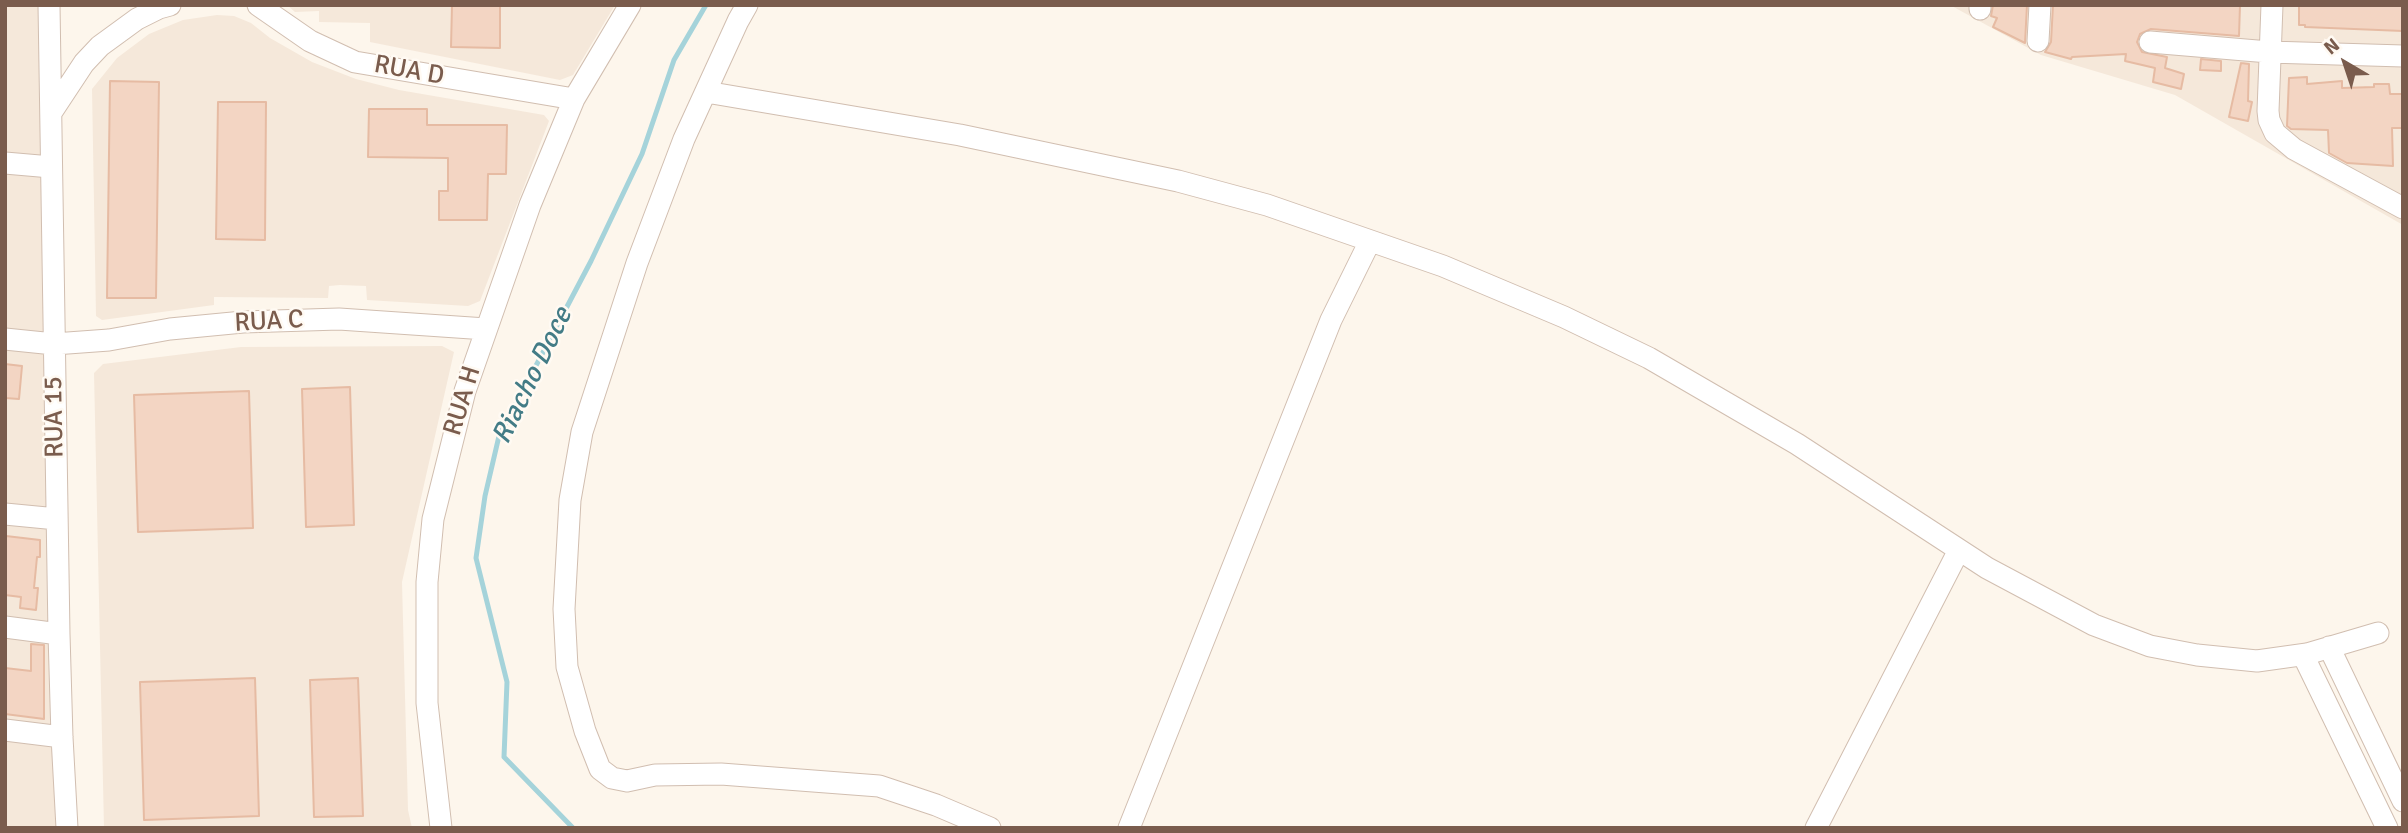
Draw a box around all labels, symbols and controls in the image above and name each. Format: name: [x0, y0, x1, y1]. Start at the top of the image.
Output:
north arrow: [2310, 28, 2380, 98]
text: N: [2319, 33, 2344, 60]
street label: RUA D: [372, 50, 446, 92]
water label: Riacho Doce: [486, 302, 580, 450]
street label: RUA C: [234, 305, 304, 339]
street label: RUA H: [438, 362, 488, 440]
street label: RUA 15: [39, 376, 71, 458]

